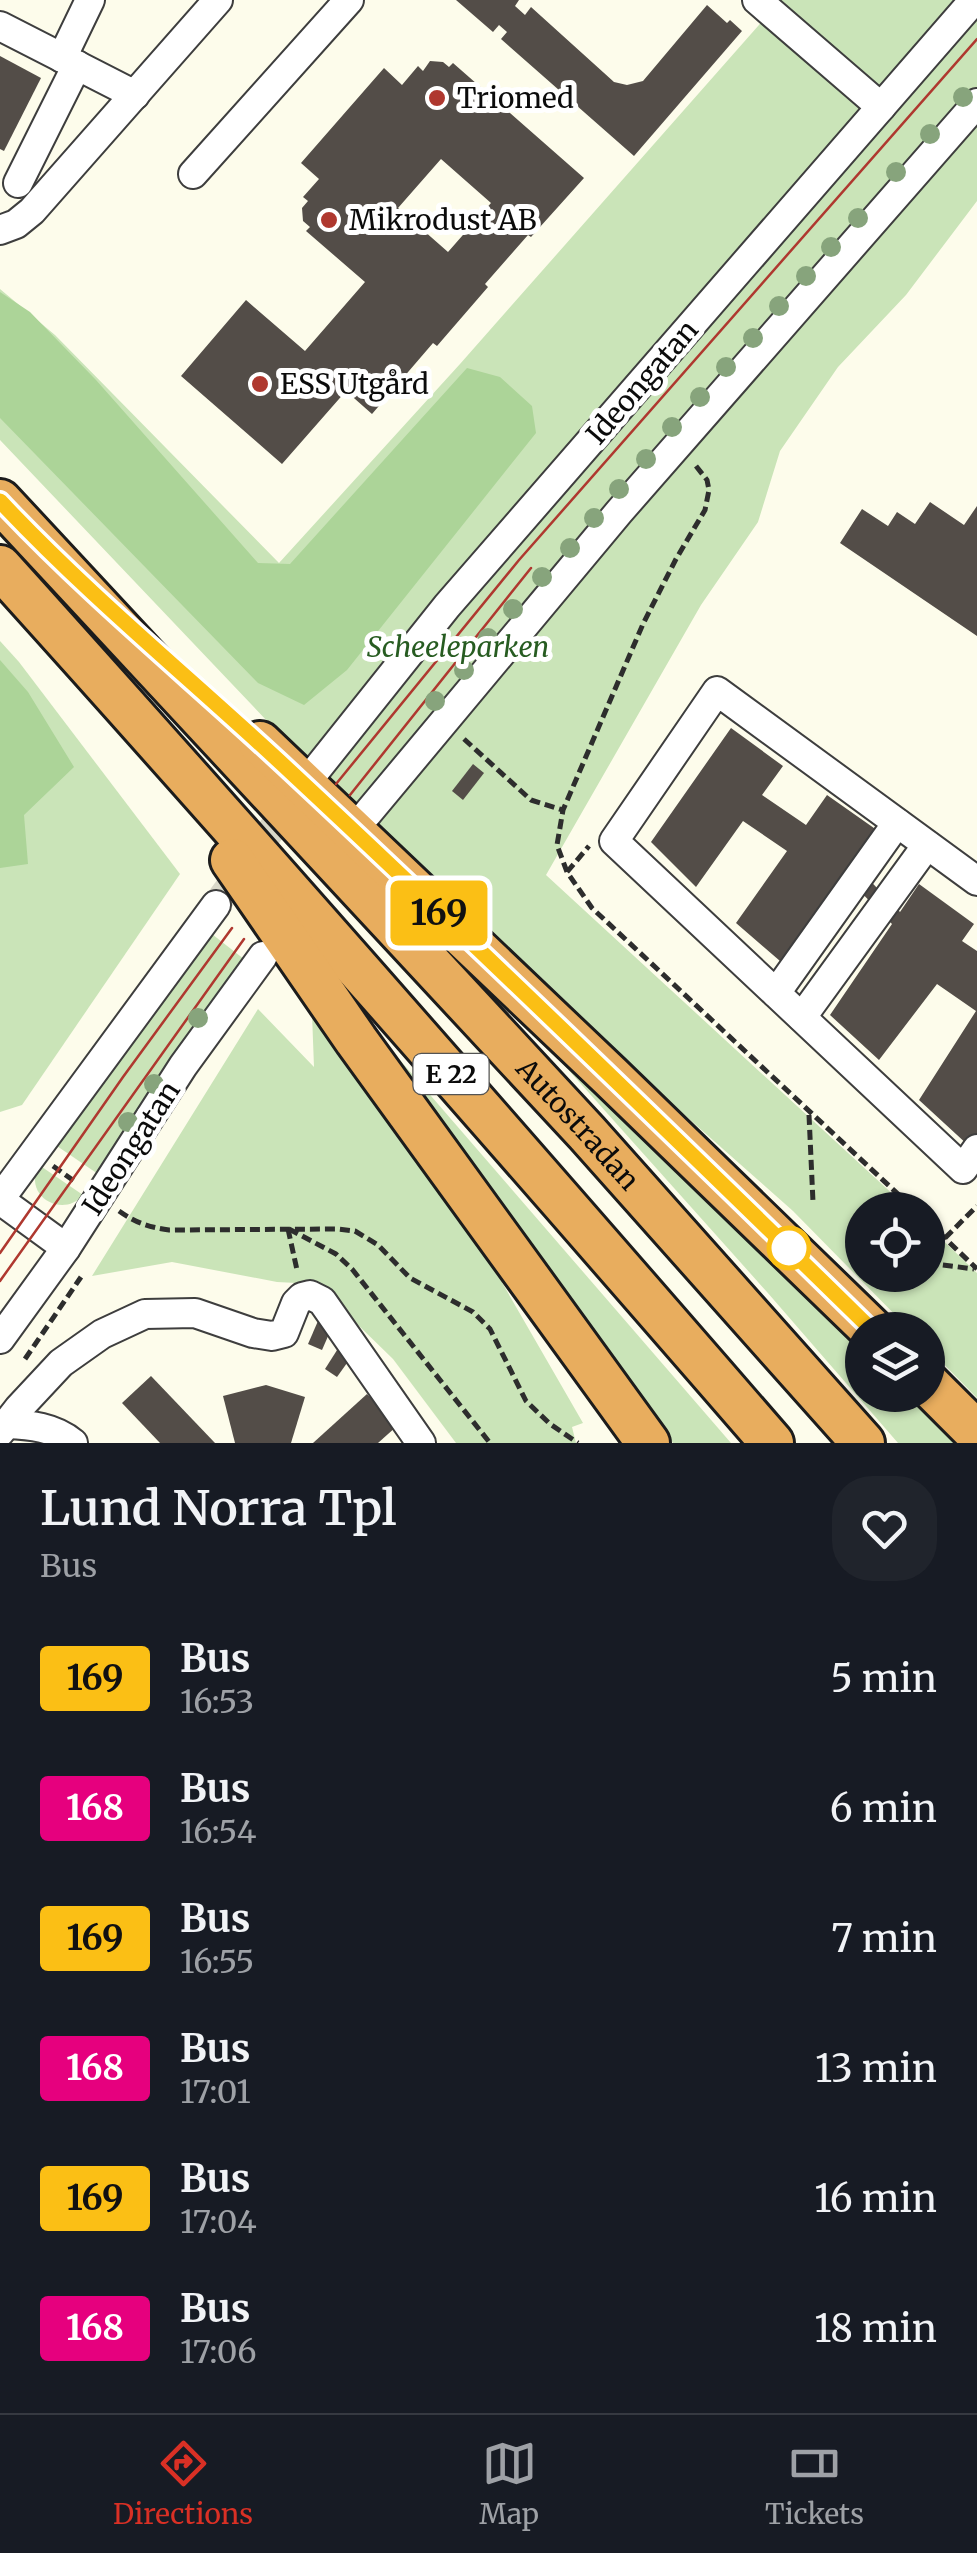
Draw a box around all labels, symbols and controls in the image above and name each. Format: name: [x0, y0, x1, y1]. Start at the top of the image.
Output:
place label: Triomed: [457, 80, 574, 116]
marker: Triomed: [426, 87, 448, 109]
place label: Mikrodust AB: [349, 202, 536, 238]
marker: Mikrodust AB: [318, 209, 340, 231]
street label: Ideongatan: [578, 312, 706, 452]
place label: ESS Utgård: [280, 366, 429, 402]
marker: ESS Utgård: [249, 373, 271, 395]
park label: Scheeleparken: [367, 629, 549, 665]
line badge: 169: [382, 880, 496, 946]
text: 169: [410, 891, 468, 935]
street label: Autostradan: [508, 1050, 647, 1198]
road number: E 22: [414, 1054, 488, 1094]
street label: Ideongatan: [74, 1074, 188, 1222]
map controls: [845, 1192, 945, 1412]
button: locate: [845, 1192, 945, 1292]
unlabelled marker: [768, 1227, 810, 1269]
button: layers: [845, 1312, 945, 1412]
button: heart: [832, 1476, 937, 1581]
text: Lund Norra Tpl: [40, 1478, 397, 1538]
text: Bus: [40, 1546, 97, 1586]
text: Bus: [180, 1635, 250, 1682]
text: 5 min: [831, 1655, 937, 1702]
text: 169: [66, 1656, 124, 1700]
text: 16:53: [180, 1682, 254, 1722]
text: Bus: [180, 1765, 250, 1812]
text: 6 min: [830, 1785, 937, 1832]
text: 168: [66, 1786, 124, 1830]
text: 16:54: [180, 1812, 256, 1852]
text: Bus: [180, 1895, 250, 1942]
text: 7 min: [831, 1915, 937, 1962]
text: 169: [66, 1916, 124, 1960]
text: 16:55: [180, 1942, 254, 1982]
text: Bus: [180, 2025, 250, 2072]
text: 13 min: [815, 2045, 937, 2092]
text: 168: [66, 2046, 124, 2090]
text: 17:01: [180, 2072, 251, 2112]
text: Bus: [180, 2155, 250, 2202]
text: 16 min: [814, 2175, 937, 2222]
text: 169: [66, 2176, 124, 2220]
text: 17:04: [180, 2202, 257, 2242]
text: Bus: [180, 2285, 250, 2332]
text: 18 min: [814, 2305, 937, 2352]
text: 168: [66, 2306, 124, 2350]
text: 17:06: [180, 2332, 257, 2372]
tab: Directions: [113, 2436, 253, 2532]
tab: Map: [479, 2436, 539, 2532]
tab: Tickets: [765, 2436, 864, 2532]

